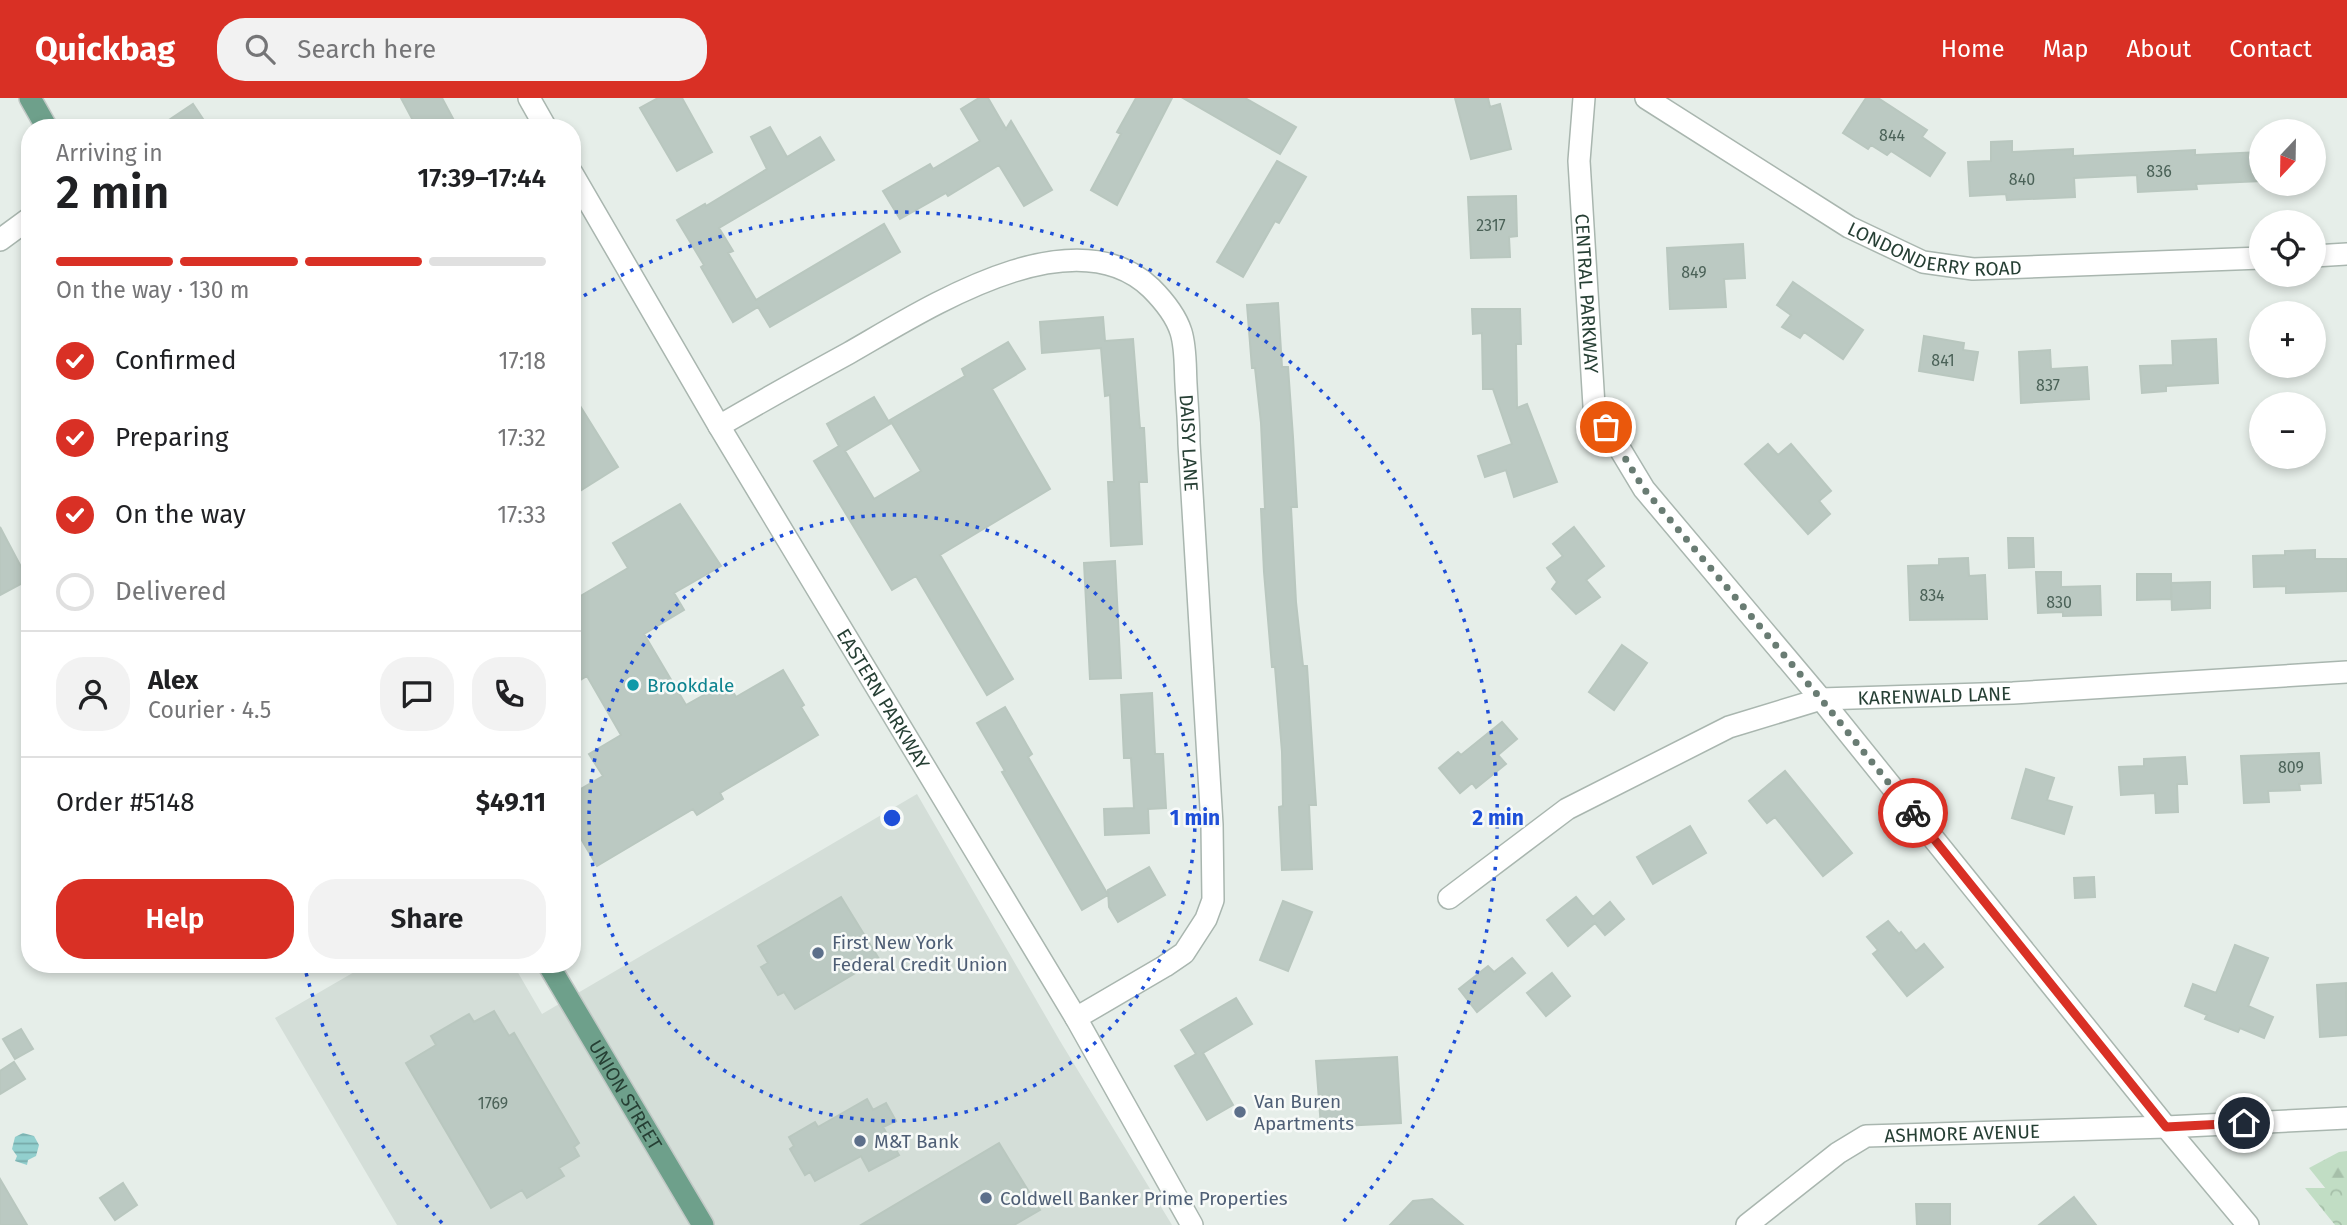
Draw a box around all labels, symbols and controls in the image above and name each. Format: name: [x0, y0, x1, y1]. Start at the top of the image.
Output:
search box: [217, 18, 707, 81]
text: Quickbag: [35, 29, 175, 69]
icon: search: [241, 30, 279, 68]
text: Search here: [297, 34, 436, 65]
text: Home: [1941, 35, 2005, 63]
text: Map: [2043, 35, 2089, 63]
text: About: [2127, 35, 2191, 63]
text: Contact: [2229, 35, 2312, 63]
north arrow: [2249, 119, 2326, 196]
map controls: [2249, 119, 2326, 469]
house number: 844: [1879, 126, 1905, 145]
text: Arriving in: [56, 139, 163, 167]
house number: 836: [2146, 162, 2172, 181]
text: 17:39–17:44: [417, 163, 546, 194]
text: 2 min: [56, 165, 169, 220]
house number: 840: [2009, 170, 2035, 189]
button: locate: [2249, 210, 2326, 287]
street label: CENTRAL PARKWAY: [1571, 213, 1604, 375]
house number: 2317: [1476, 216, 1506, 235]
street label: LONDONDERRY ROAD: [1844, 217, 2022, 281]
house number: 849: [1681, 263, 1707, 282]
text: On the way · 130 m: [56, 276, 249, 304]
button: +: [2249, 301, 2326, 378]
icon: check: [56, 342, 94, 380]
text: Confirmed: [115, 345, 236, 376]
text: 17:18: [499, 347, 546, 375]
house number: 841: [1931, 351, 1955, 370]
house number: 837: [2036, 376, 2060, 395]
button: −: [2249, 392, 2326, 469]
street label: DAISY LANE: [1175, 393, 1203, 492]
pin: [1576, 397, 1636, 457]
icon: bag: [1587, 408, 1625, 446]
icon: check: [56, 419, 94, 457]
text: Preparing: [115, 422, 228, 453]
text: 17:32: [497, 424, 546, 452]
icon: check: [56, 496, 94, 534]
text: On the way: [115, 499, 246, 530]
text: 17:33: [497, 501, 546, 529]
text: Delivered: [115, 576, 227, 607]
house number: 834: [1919, 586, 1945, 605]
house number: 830: [2046, 593, 2072, 612]
street label: EASTERN PARKWAY: [832, 624, 935, 774]
button: person: [56, 657, 130, 731]
button: chat: [380, 657, 454, 731]
button: phone: [472, 657, 546, 731]
text: Alex: [148, 665, 198, 696]
place label: Brookdale: [647, 674, 734, 697]
marker: Brookdale: [625, 677, 641, 693]
street label: KARENWALD LANE: [1857, 682, 2012, 709]
text: Courier · 4.5: [148, 696, 271, 724]
house number: 809: [2278, 758, 2304, 777]
courier: [1878, 778, 1948, 848]
text: Order #5148: [56, 787, 194, 818]
text: $49.11: [476, 787, 546, 818]
icon: bike: [1894, 794, 1932, 832]
text: 1 min: [1170, 805, 1220, 831]
text: 2 min: [1472, 805, 1524, 831]
centre of rings: [880, 806, 904, 830]
button: Help: [56, 879, 294, 959]
button: Share: [308, 879, 546, 959]
place label: First New York Federal Credit Union: [832, 931, 1008, 976]
marker: First New York Federal Credit Union: [810, 945, 826, 961]
street label: UNION STREET: [584, 1036, 667, 1154]
place label: Van Buren Apartments: [1254, 1090, 1354, 1135]
pin: [2214, 1093, 2274, 1153]
house number: 1769: [478, 1094, 508, 1113]
marker: Van Buren Apartments: [1232, 1104, 1248, 1120]
icon: home: [2225, 1104, 2263, 1142]
street label: ASHMORE AVENUE: [1884, 1119, 2040, 1147]
place label: M&T Bank: [874, 1130, 959, 1153]
marker: M&T Bank: [852, 1133, 868, 1149]
place label: Coldwell Banker Prime Properties: [1000, 1187, 1288, 1210]
marker: Coldwell Banker Prime Properties: [978, 1190, 994, 1206]

